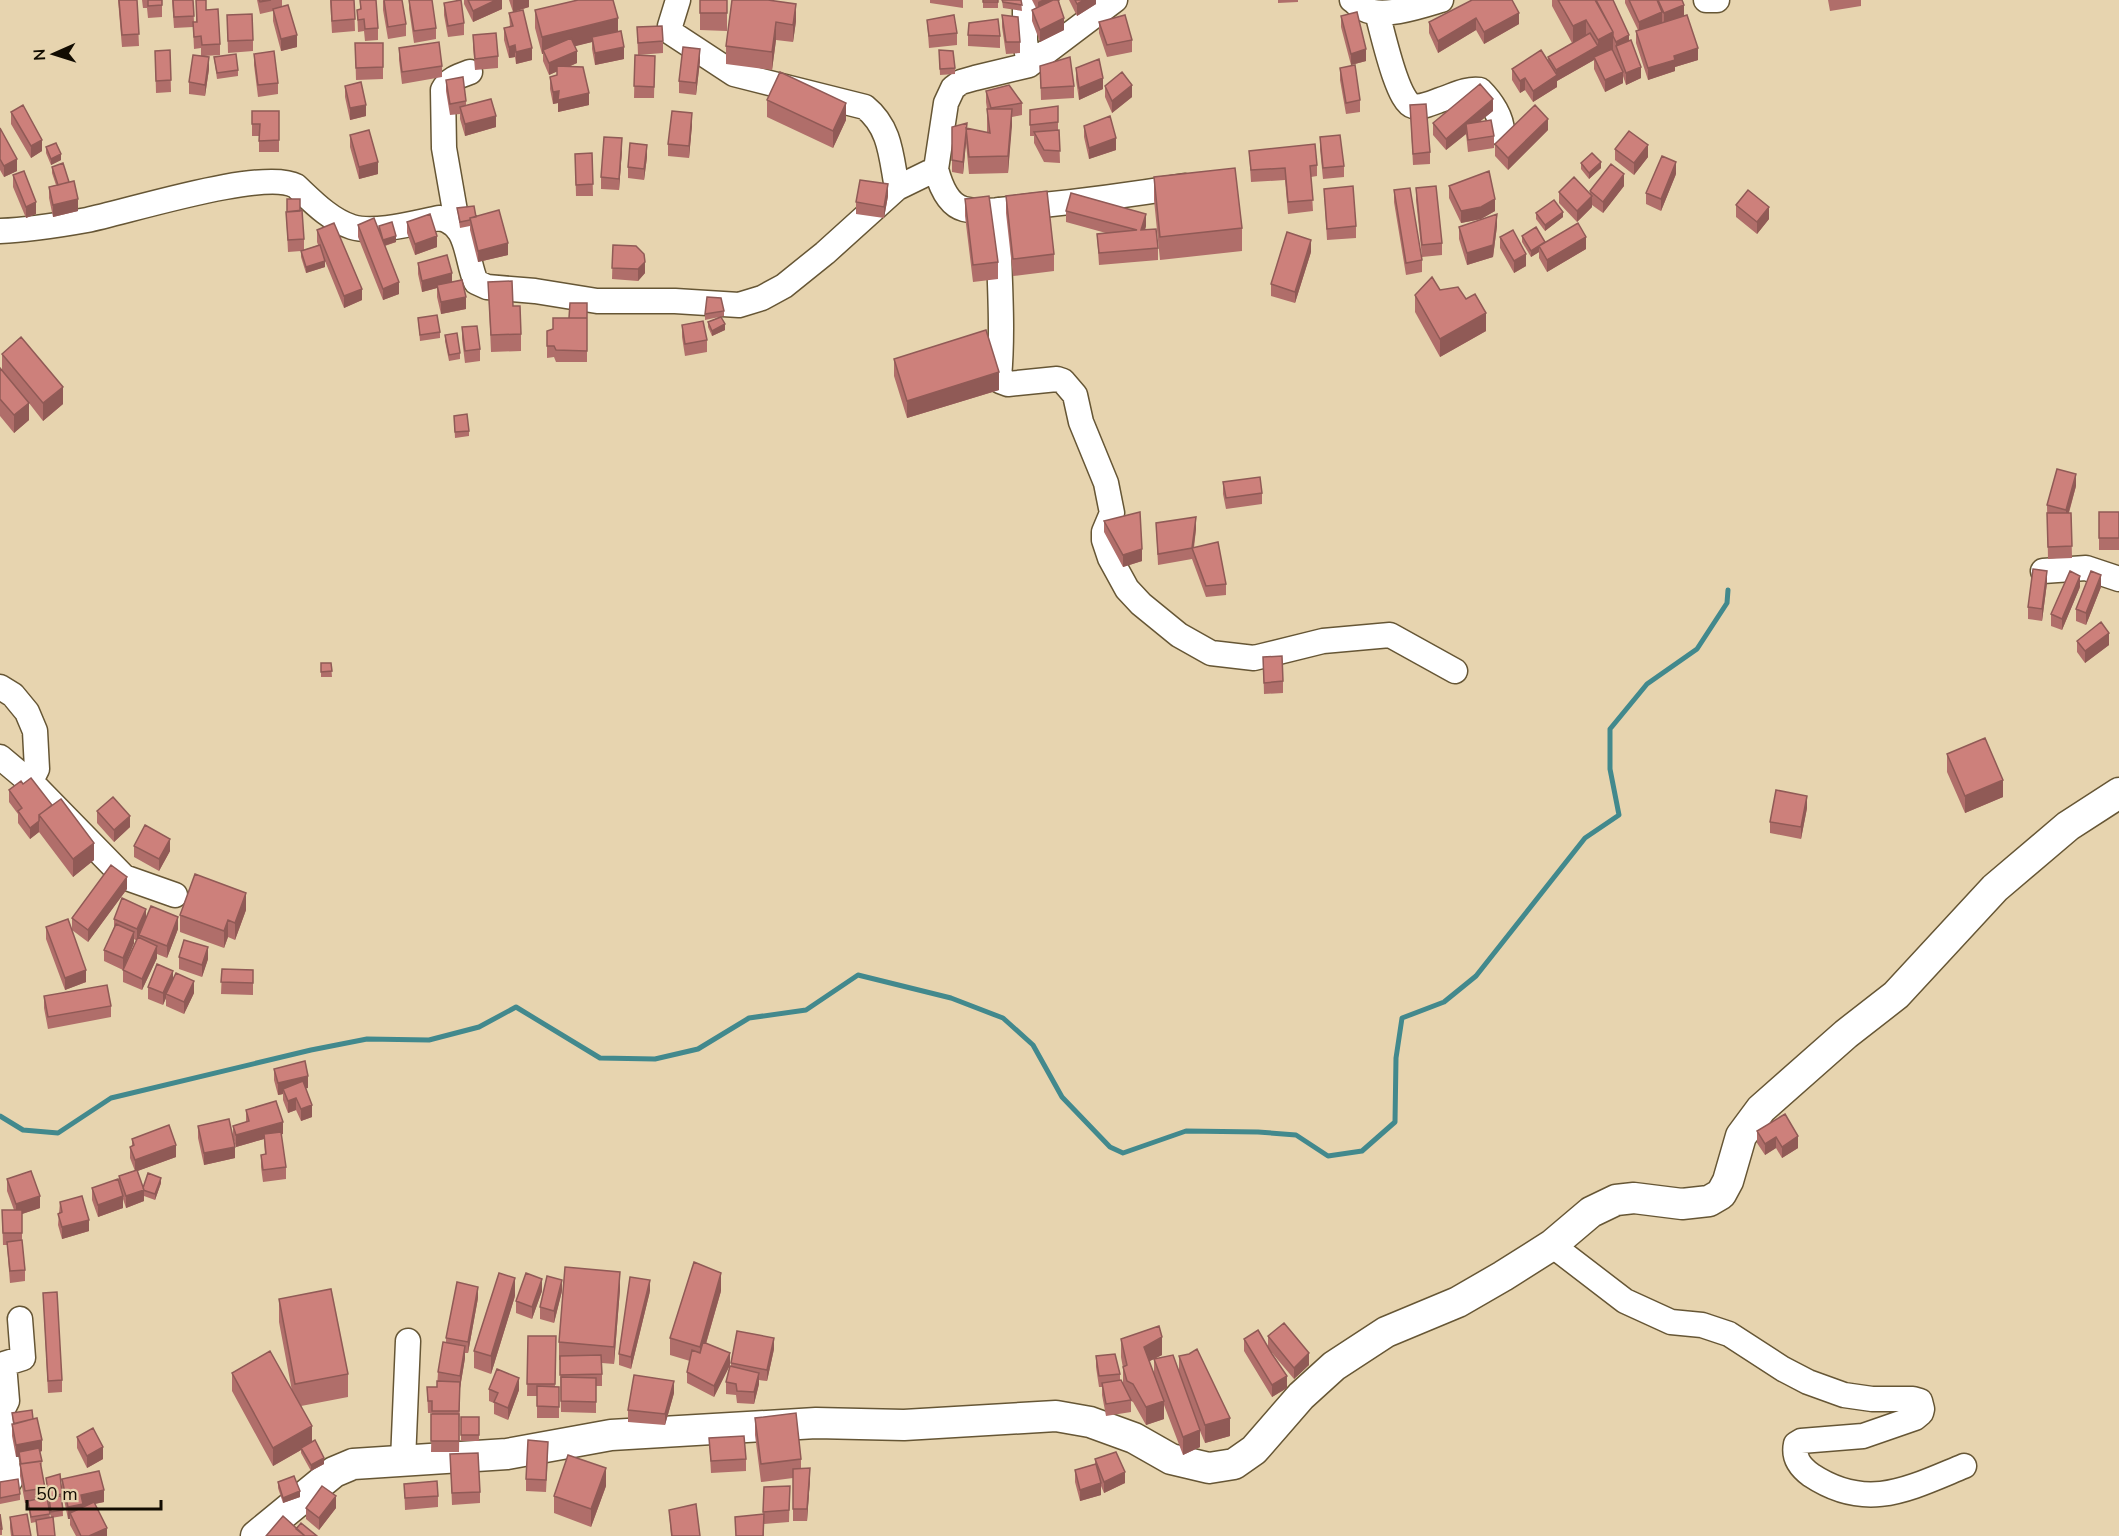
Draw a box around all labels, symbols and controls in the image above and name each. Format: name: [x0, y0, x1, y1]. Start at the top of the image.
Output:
north arrow: [24, 24, 84, 84]
text: N: [29, 48, 51, 61]
scale bar: [27, 1473, 160, 1511]
text: 50 m: [36, 1482, 78, 1506]

